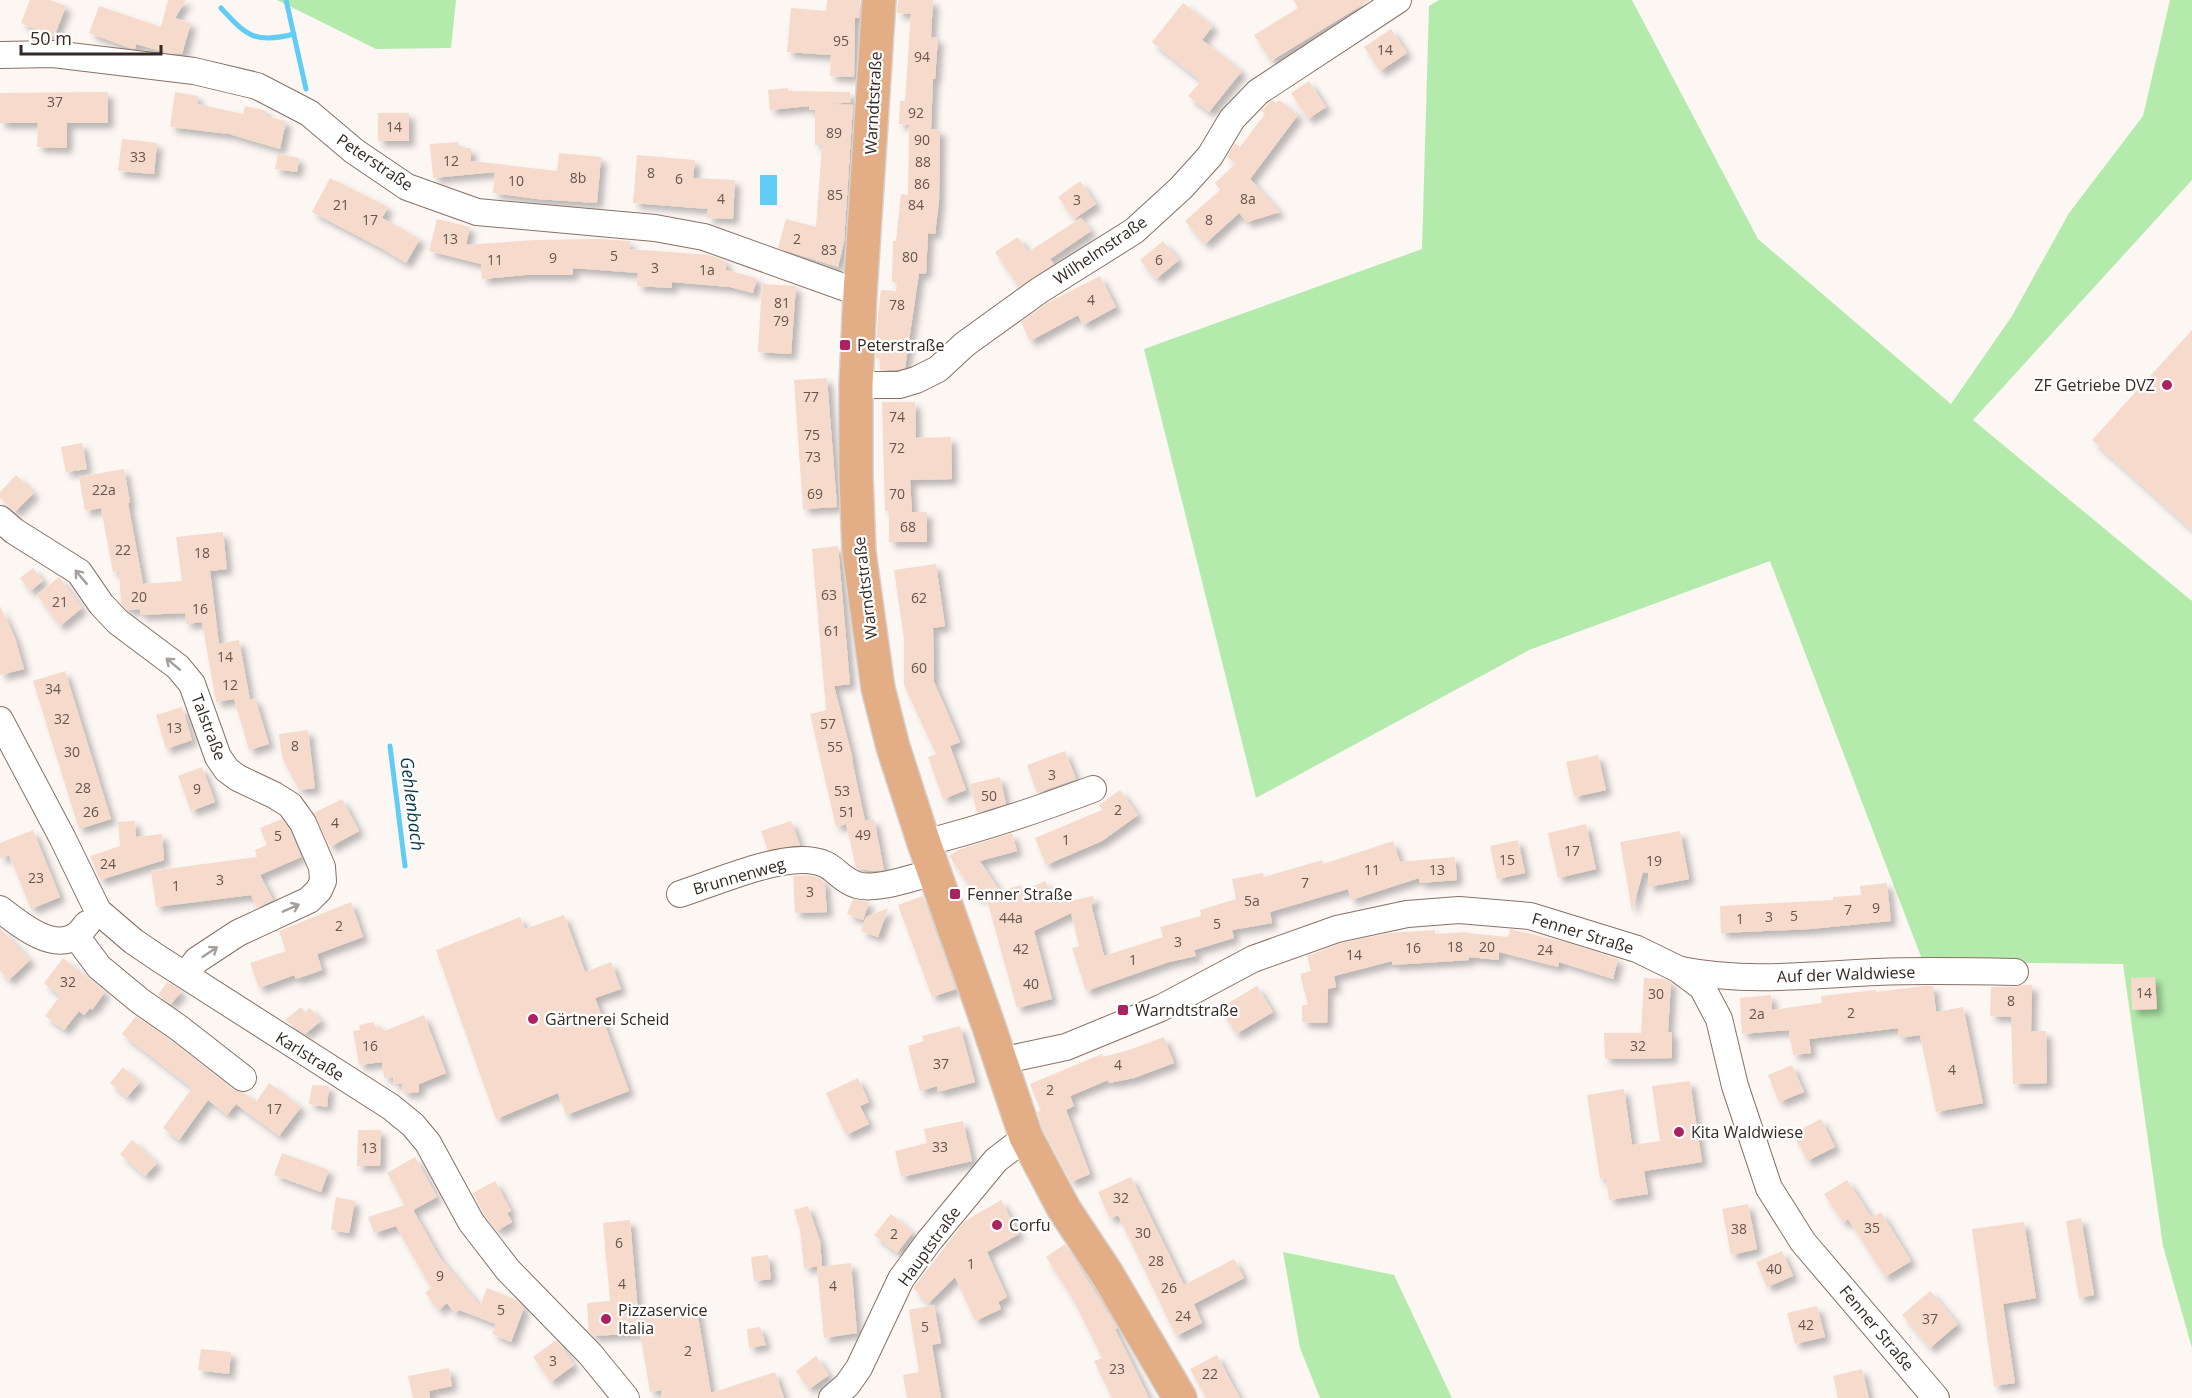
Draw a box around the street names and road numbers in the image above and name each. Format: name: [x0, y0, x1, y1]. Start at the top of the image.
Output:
street label: Warndtstraße: [859, 51, 887, 155]
street label: Peterstraße: [333, 128, 417, 196]
street label: Wilhelmstraße: [1049, 211, 1151, 289]
street label: Warndtstraße: [848, 535, 882, 641]
street label: Talstraße: [186, 691, 232, 763]
street label: Brunnenweg: [690, 852, 788, 900]
street label: Fenner Straße: [1529, 907, 1637, 959]
street label: Auf der Waldwiese: [1776, 961, 1916, 987]
street label: Karlstraße: [272, 1026, 348, 1086]
street label: Hauptstraße: [893, 1202, 965, 1290]
street label: Fenner Straße: [1835, 1281, 1919, 1375]

